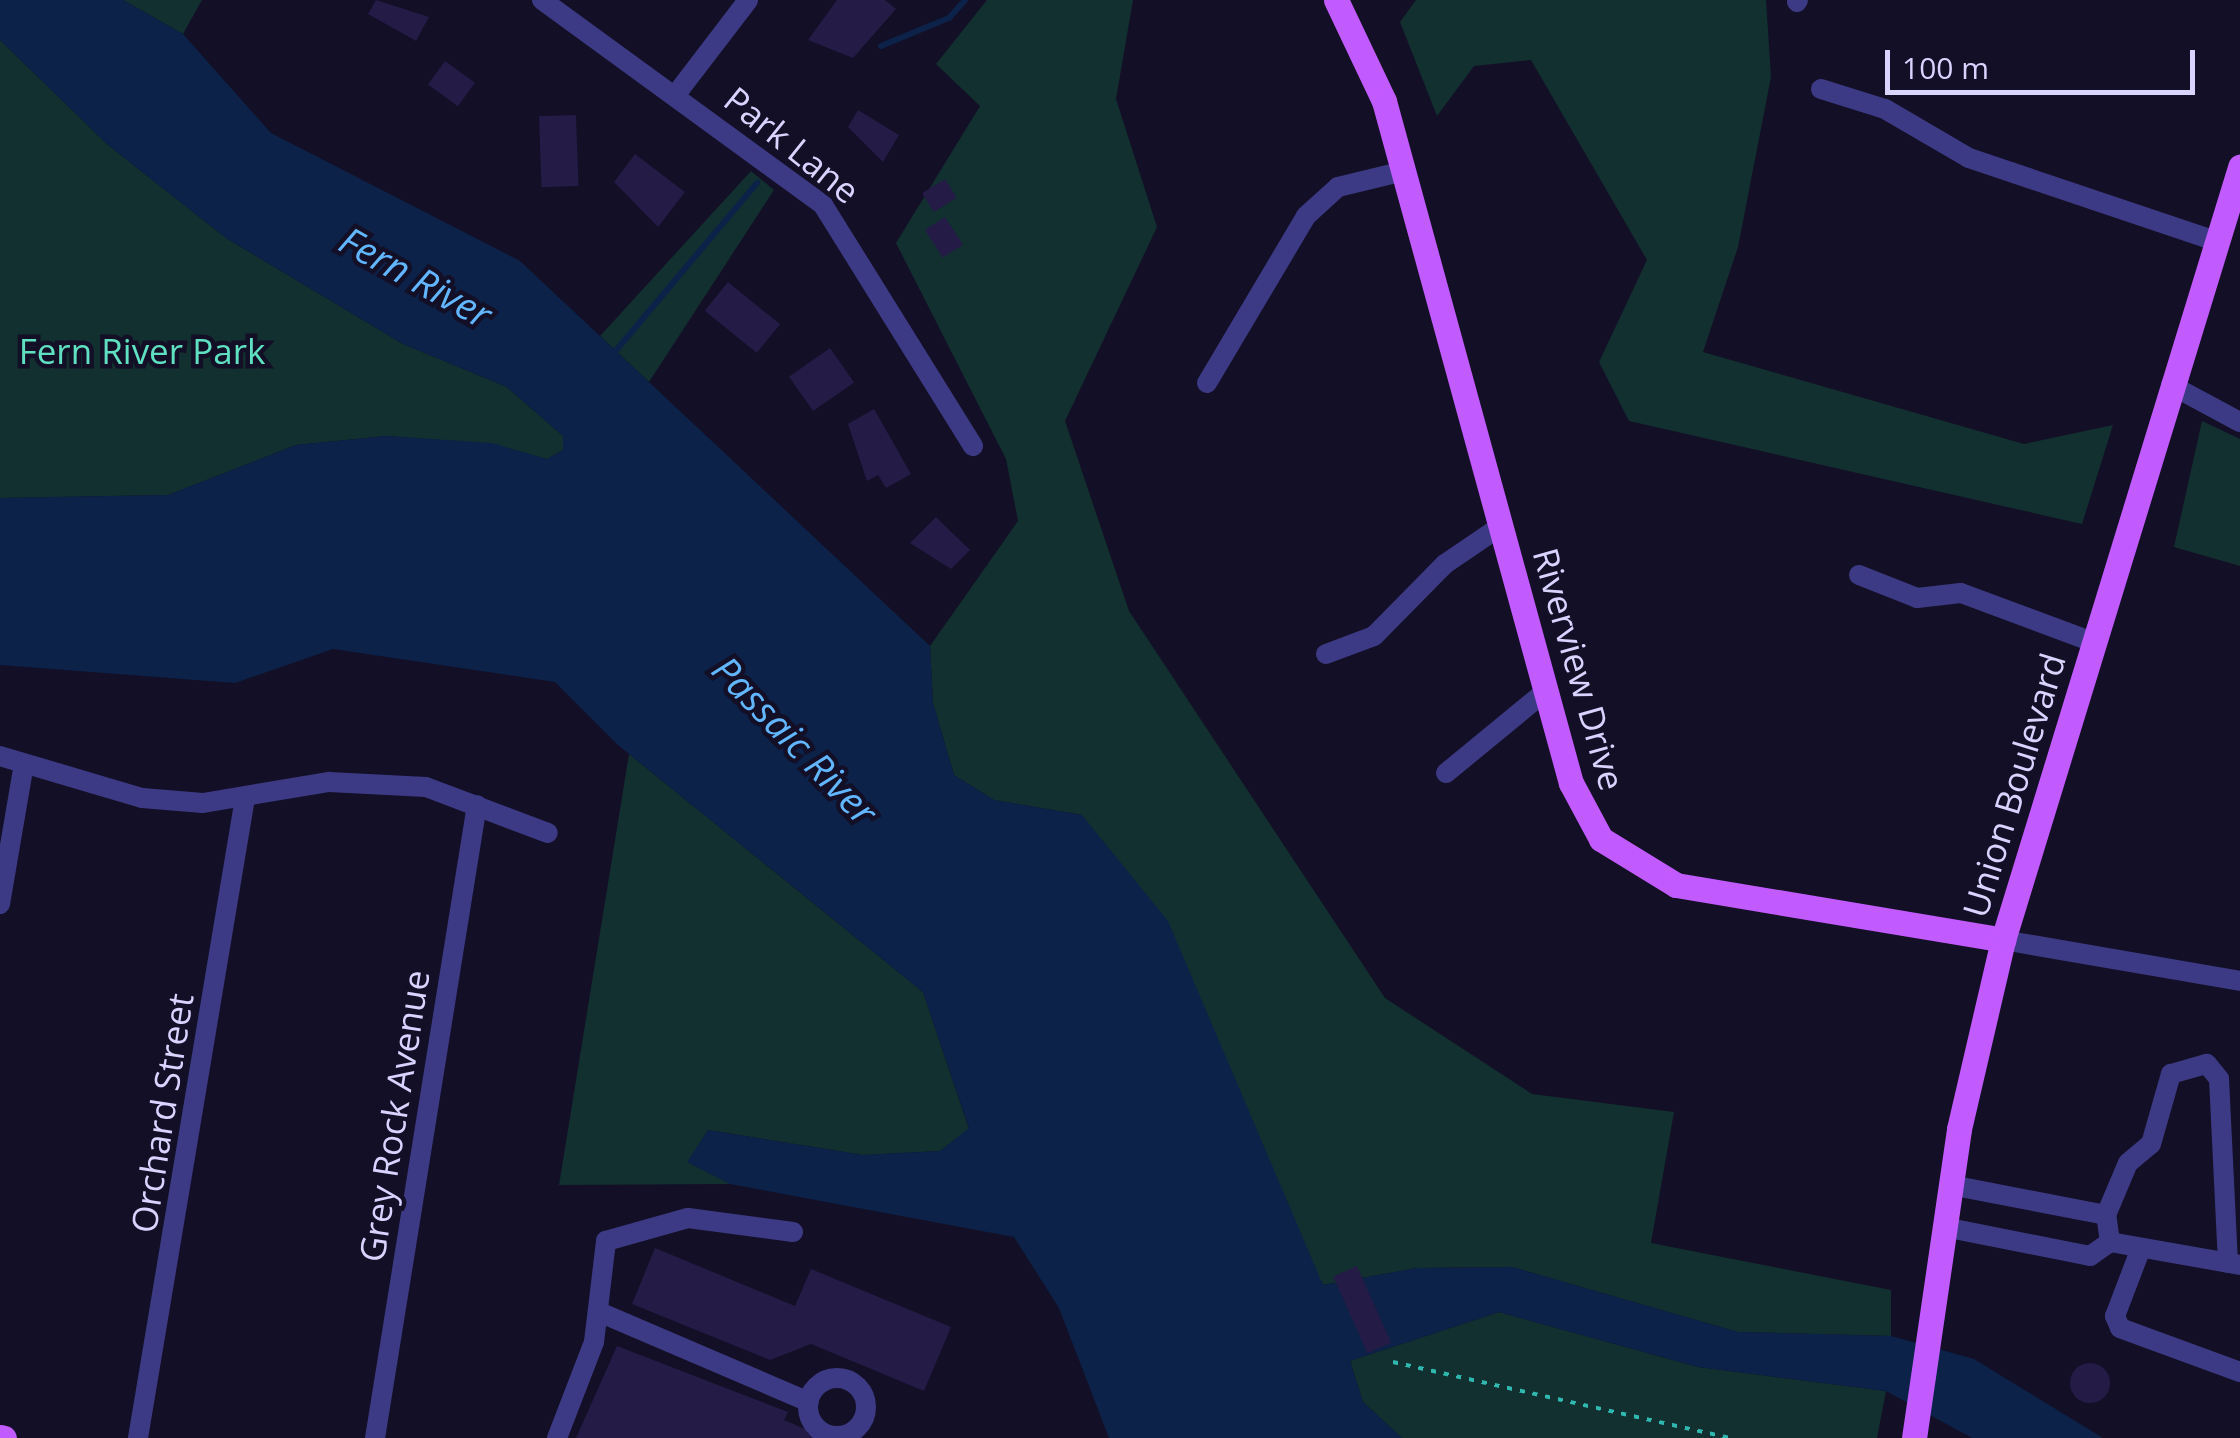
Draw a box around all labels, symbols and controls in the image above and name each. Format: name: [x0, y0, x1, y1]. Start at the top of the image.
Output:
scale bar: [1890, 30, 2200, 92]
text: 100 m: [1902, 47, 1989, 88]
street label: Park Lane: [716, 78, 868, 212]
water label: Fern River: [332, 217, 500, 337]
park label: Fern River Park: [19, 330, 265, 372]
street label: Riverview Drive: [1524, 543, 1634, 795]
water label: Passaic River: [703, 646, 887, 834]
street label: Union Boulevard: [1954, 648, 2074, 922]
street label: Grey Rock Avenue: [350, 967, 438, 1265]
street label: Orchard Street: [122, 990, 202, 1236]

